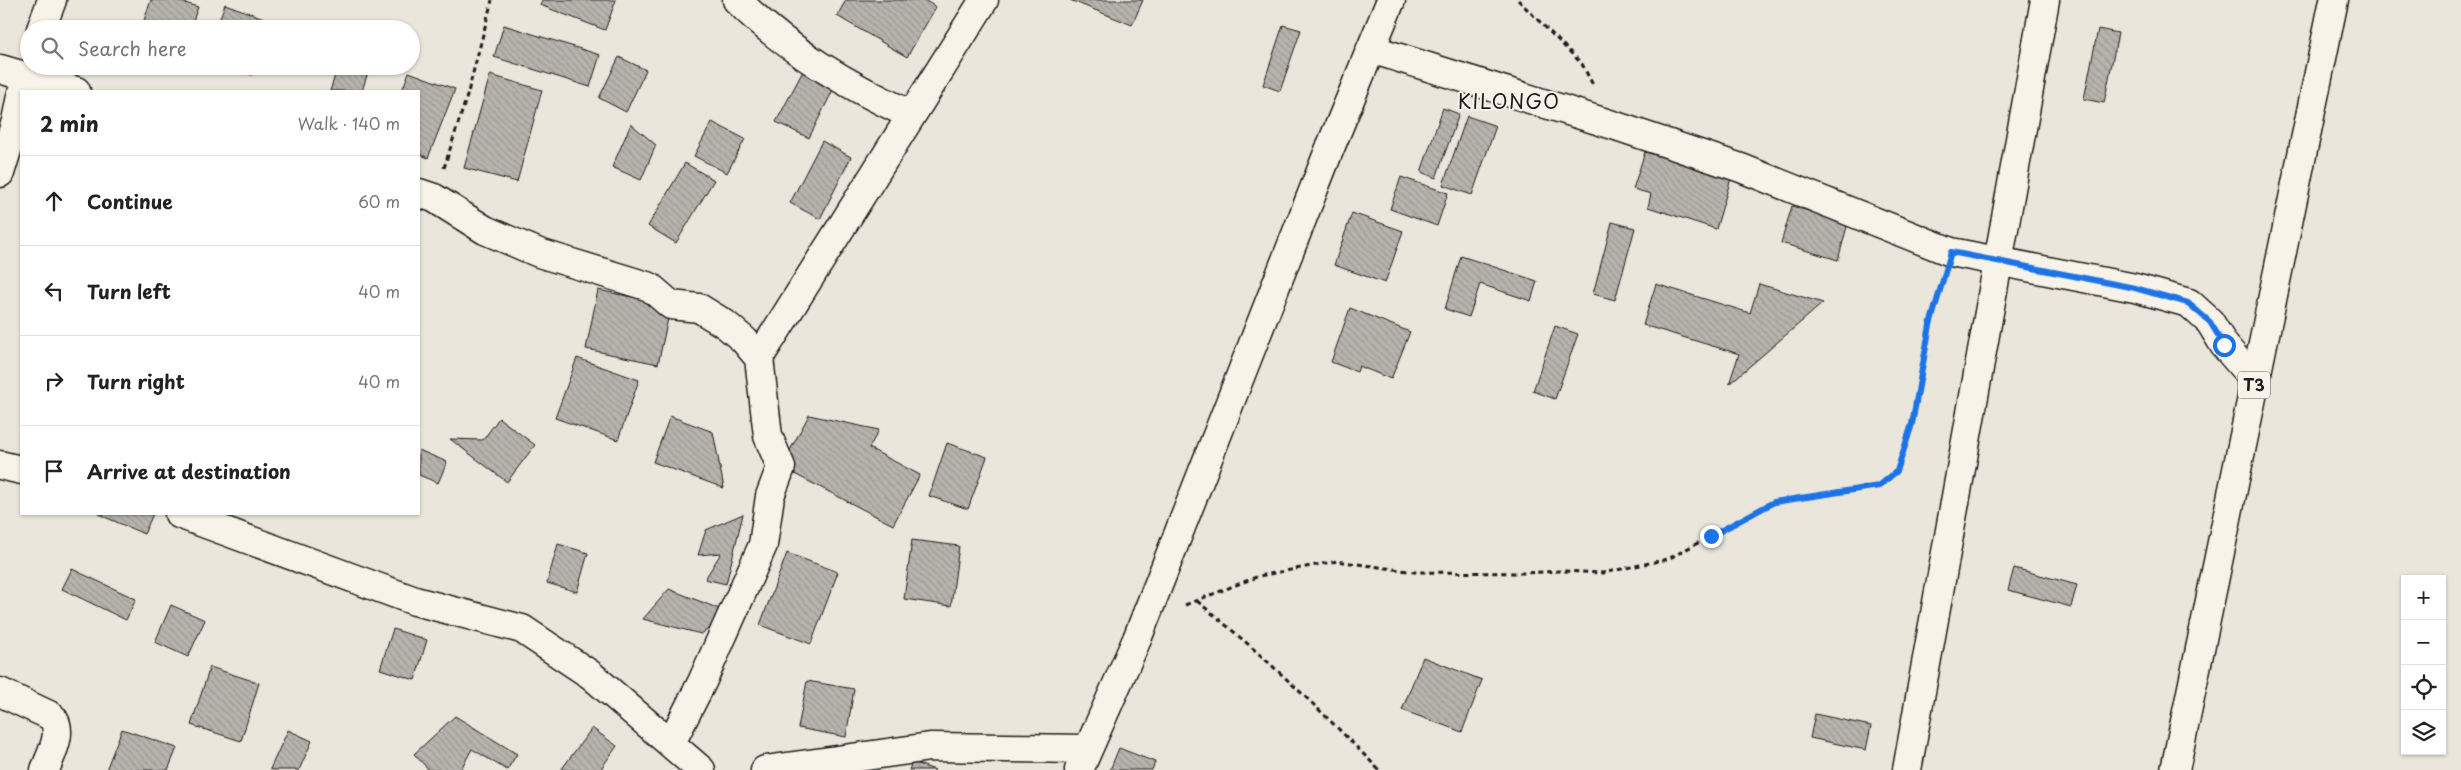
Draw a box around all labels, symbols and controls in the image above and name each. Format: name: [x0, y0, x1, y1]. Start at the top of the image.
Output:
search box: [20, 20, 420, 75]
icon: search: [38, 34, 66, 62]
text: Search here: [78, 34, 187, 62]
district label: KILONGO: [1458, 86, 1560, 116]
text: 2 min: [40, 107, 99, 139]
text: Walk · 140 m: [298, 111, 400, 135]
icon: ahead: [40, 187, 68, 215]
text: Continue: [87, 187, 173, 215]
text: 60 m: [358, 189, 400, 213]
icon: left: [40, 277, 68, 305]
text: Turn left: [87, 277, 171, 305]
text: 40 m: [358, 279, 400, 303]
route start: [2213, 334, 2236, 357]
icon: right: [40, 367, 68, 395]
text: Turn right: [87, 367, 185, 395]
text: 40 m: [358, 369, 400, 393]
road number: T3: [2238, 372, 2270, 398]
icon: arrive: [40, 457, 68, 485]
text: Arrive at destination: [87, 457, 291, 485]
route end: [1700, 525, 1723, 548]
map controls: [2401, 575, 2446, 755]
button: +: [2401, 575, 2446, 620]
button: −: [2401, 620, 2446, 665]
button: locate: [2401, 665, 2446, 710]
button: layers: [2401, 710, 2446, 755]

